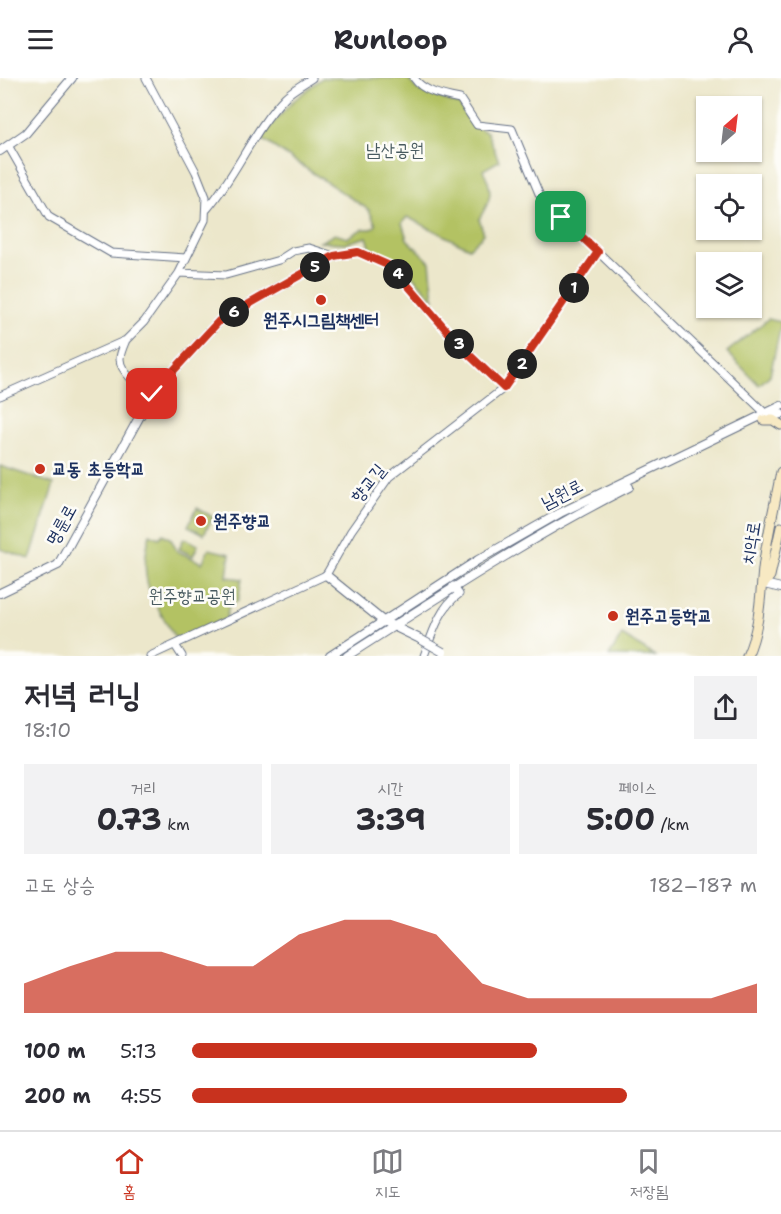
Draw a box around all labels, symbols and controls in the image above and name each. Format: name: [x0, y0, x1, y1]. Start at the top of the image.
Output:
text: Runloop: [333, 21, 448, 58]
icon: menu: [24, 23, 57, 56]
icon: person: [724, 23, 757, 56]
north arrow: [696, 96, 762, 162]
map controls: [696, 96, 762, 318]
park label: 남산공원: [366, 138, 424, 162]
button: locate: [696, 174, 762, 240]
pin: [535, 191, 586, 242]
icon: arrive: [544, 200, 577, 233]
pin: 5: [300, 252, 330, 282]
button: layers: [696, 252, 762, 318]
text: 5: [310, 256, 320, 277]
pin: 4: [383, 259, 413, 289]
text: 4: [392, 263, 404, 284]
pin: 1: [559, 273, 589, 303]
text: 1: [570, 277, 578, 298]
marker: 원주시그림책센터: [314, 293, 328, 307]
pin: 6: [219, 297, 249, 327]
text: 6: [228, 301, 240, 322]
place label: 원주시그림책센터: [263, 308, 379, 332]
pin: 3: [444, 329, 474, 359]
text: 3: [453, 333, 465, 354]
pin: 2: [507, 349, 537, 379]
text: 2: [516, 353, 528, 374]
pin: [126, 368, 177, 419]
icon: check: [135, 377, 168, 410]
place label: 교동 초등학교: [52, 457, 145, 481]
street label: 향교길: [345, 458, 391, 507]
marker: 교동 초등학교: [33, 462, 47, 476]
street label: 남원로: [537, 473, 587, 515]
street label: 명륜로: [40, 500, 82, 550]
place label: 원주향교: [213, 509, 271, 533]
marker: 원주향교: [194, 514, 208, 528]
street label: 치악로: [736, 520, 766, 566]
park label: 원주향교공원: [149, 584, 235, 608]
place label: 원주고등학교: [625, 604, 712, 628]
marker: 원주고등학교: [606, 609, 620, 623]
text: 저녁 러닝: [24, 672, 142, 717]
button: share: [694, 676, 757, 739]
text: 18:10: [24, 717, 71, 743]
text: 거리: [130, 778, 156, 799]
text: 시간: [378, 778, 403, 799]
text: 페이스: [619, 778, 657, 799]
text: 0.73: [96, 799, 162, 840]
text: 3:39: [355, 799, 426, 840]
text: 5:00: [586, 799, 655, 840]
text: km: [162, 814, 190, 835]
text: /km: [655, 814, 689, 835]
text: 고도 상승: [24, 872, 95, 898]
text: 182–187 m: [649, 872, 757, 898]
text: 100 m: [24, 1038, 86, 1064]
text: 5:13: [120, 1038, 157, 1064]
text: 200 m: [24, 1083, 91, 1109]
text: 4:55: [120, 1083, 162, 1109]
tab: 홈: [113, 1145, 146, 1202]
tab: 지도: [371, 1145, 404, 1202]
tab: 저장됨: [630, 1145, 668, 1202]

